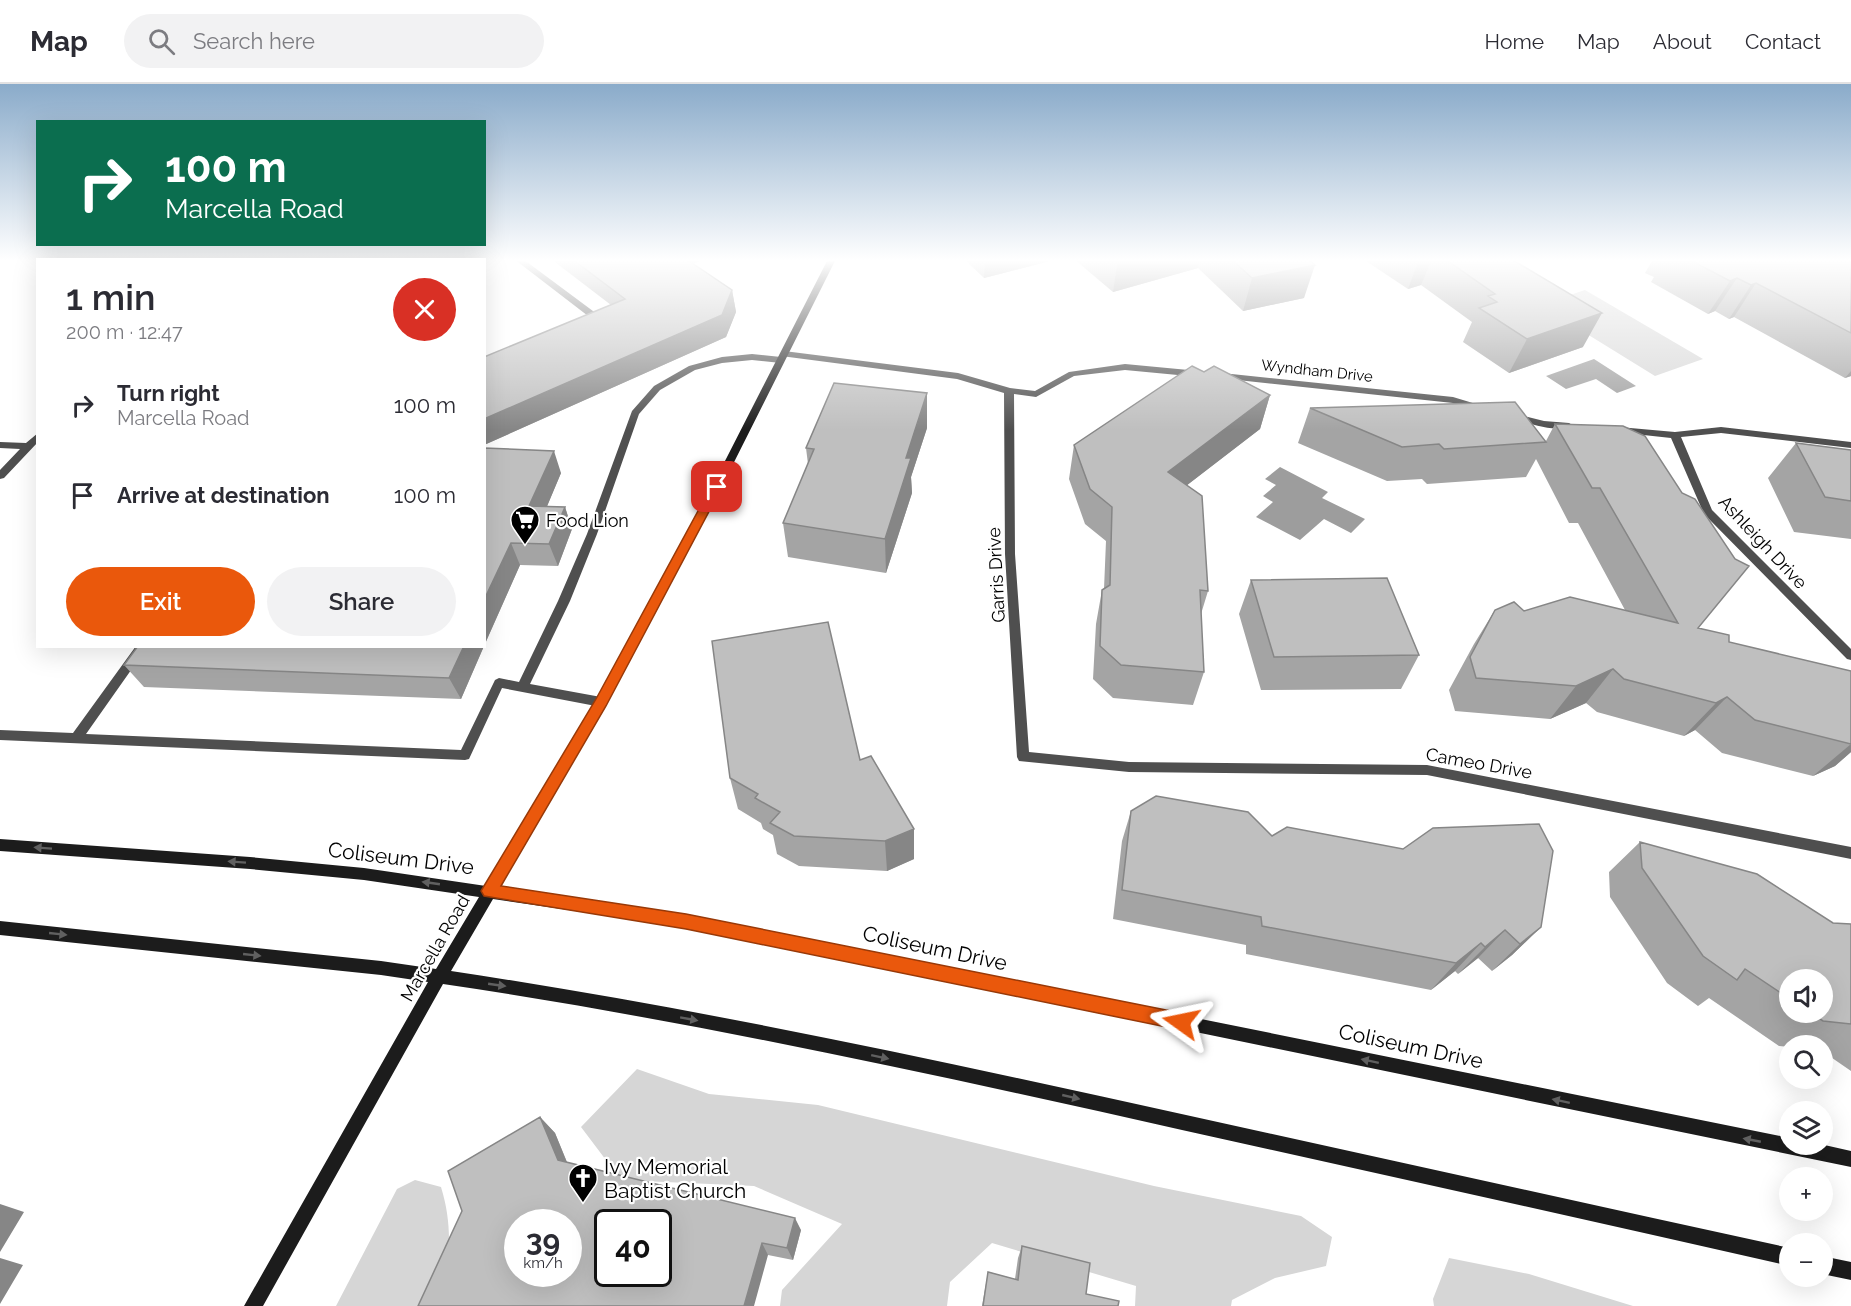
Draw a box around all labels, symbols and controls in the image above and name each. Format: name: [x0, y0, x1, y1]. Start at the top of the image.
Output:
search box: [124, 14, 544, 68]
text: Map: [30, 25, 88, 58]
icon: search: [145, 25, 178, 58]
text: Search here: [193, 28, 315, 54]
text: Home: [1485, 29, 1544, 54]
text: Map: [1577, 29, 1620, 54]
text: About: [1653, 29, 1712, 54]
text: Contact: [1745, 29, 1821, 54]
text: 100 m: [165, 143, 287, 192]
icon: right: [66, 144, 144, 222]
text: Marcella Road: [165, 193, 344, 224]
text: 1 min: [66, 276, 155, 318]
button: close: [393, 278, 456, 341]
text: 200 m · 12:47: [66, 320, 183, 344]
street label: Wyndham Drive: [1260, 356, 1374, 386]
text: Turn right: [117, 380, 220, 406]
icon: right: [66, 389, 99, 422]
text: 100 m: [394, 392, 456, 418]
text: Marcella Road: [117, 406, 250, 430]
pin: [691, 461, 742, 512]
icon: arrive: [700, 470, 733, 503]
icon: arrive: [66, 479, 99, 512]
text: Arrive at destination: [117, 482, 330, 508]
text: 100 m: [394, 482, 456, 508]
street label: Ashleigh Drive: [1714, 491, 1812, 593]
supermarket icon: Food Lion: [509, 504, 541, 546]
place label: Food Lion: [546, 510, 629, 531]
street label: Garris Drive: [983, 526, 1009, 623]
button: Exit: [66, 567, 255, 636]
button: Share: [267, 567, 456, 636]
street label: Cameo Drive: [1424, 743, 1534, 783]
street label: Coliseum Drive: [327, 837, 475, 879]
one-way arrow: [33, 843, 52, 852]
one-way arrow: [228, 857, 247, 867]
one-way arrow: [422, 879, 441, 888]
street label: Marcella Road: [396, 891, 474, 1005]
street label: Coliseum Drive: [861, 921, 1009, 975]
one-way arrow: [49, 929, 68, 939]
one-way arrow: [243, 950, 262, 960]
map controls: [1779, 969, 1833, 1287]
button: sound: [1779, 969, 1833, 1023]
one-way arrow: [488, 981, 507, 990]
position arrow: [1149, 990, 1213, 1054]
one-way arrow: [680, 1014, 699, 1023]
street label: Coliseum Drive: [1337, 1019, 1485, 1073]
button: search: [1779, 1035, 1833, 1089]
one-way arrow: [871, 1053, 890, 1062]
one-way arrow: [1361, 1056, 1380, 1065]
one-way arrow: [1062, 1093, 1080, 1103]
one-way arrow: [1552, 1096, 1571, 1105]
button: layers: [1779, 1101, 1833, 1155]
one-way arrow: [1743, 1135, 1762, 1144]
place label: Ivy Memorial Baptist Church: [604, 1154, 746, 1203]
church icon: Ivy Memorial Baptist Church: [567, 1162, 599, 1204]
button: +: [1779, 1167, 1833, 1221]
speed limit sign: 40: [594, 1209, 672, 1287]
text: 39: [526, 1223, 560, 1258]
button: −: [1779, 1233, 1833, 1287]
text: km/h: [523, 1254, 563, 1272]

